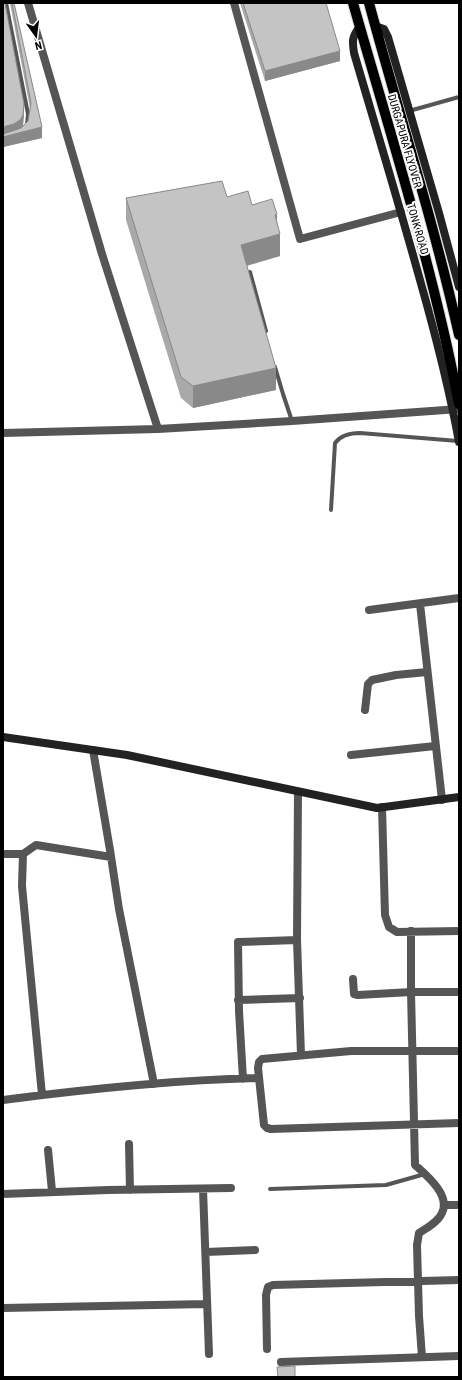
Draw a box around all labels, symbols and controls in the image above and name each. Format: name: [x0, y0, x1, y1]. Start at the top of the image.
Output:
north arrow: [16, 16, 56, 56]
text: N: [33, 38, 43, 52]
street label: DURGAPURA FLYOVER: [385, 93, 424, 190]
street label: TONK ROAD: [404, 202, 431, 256]

